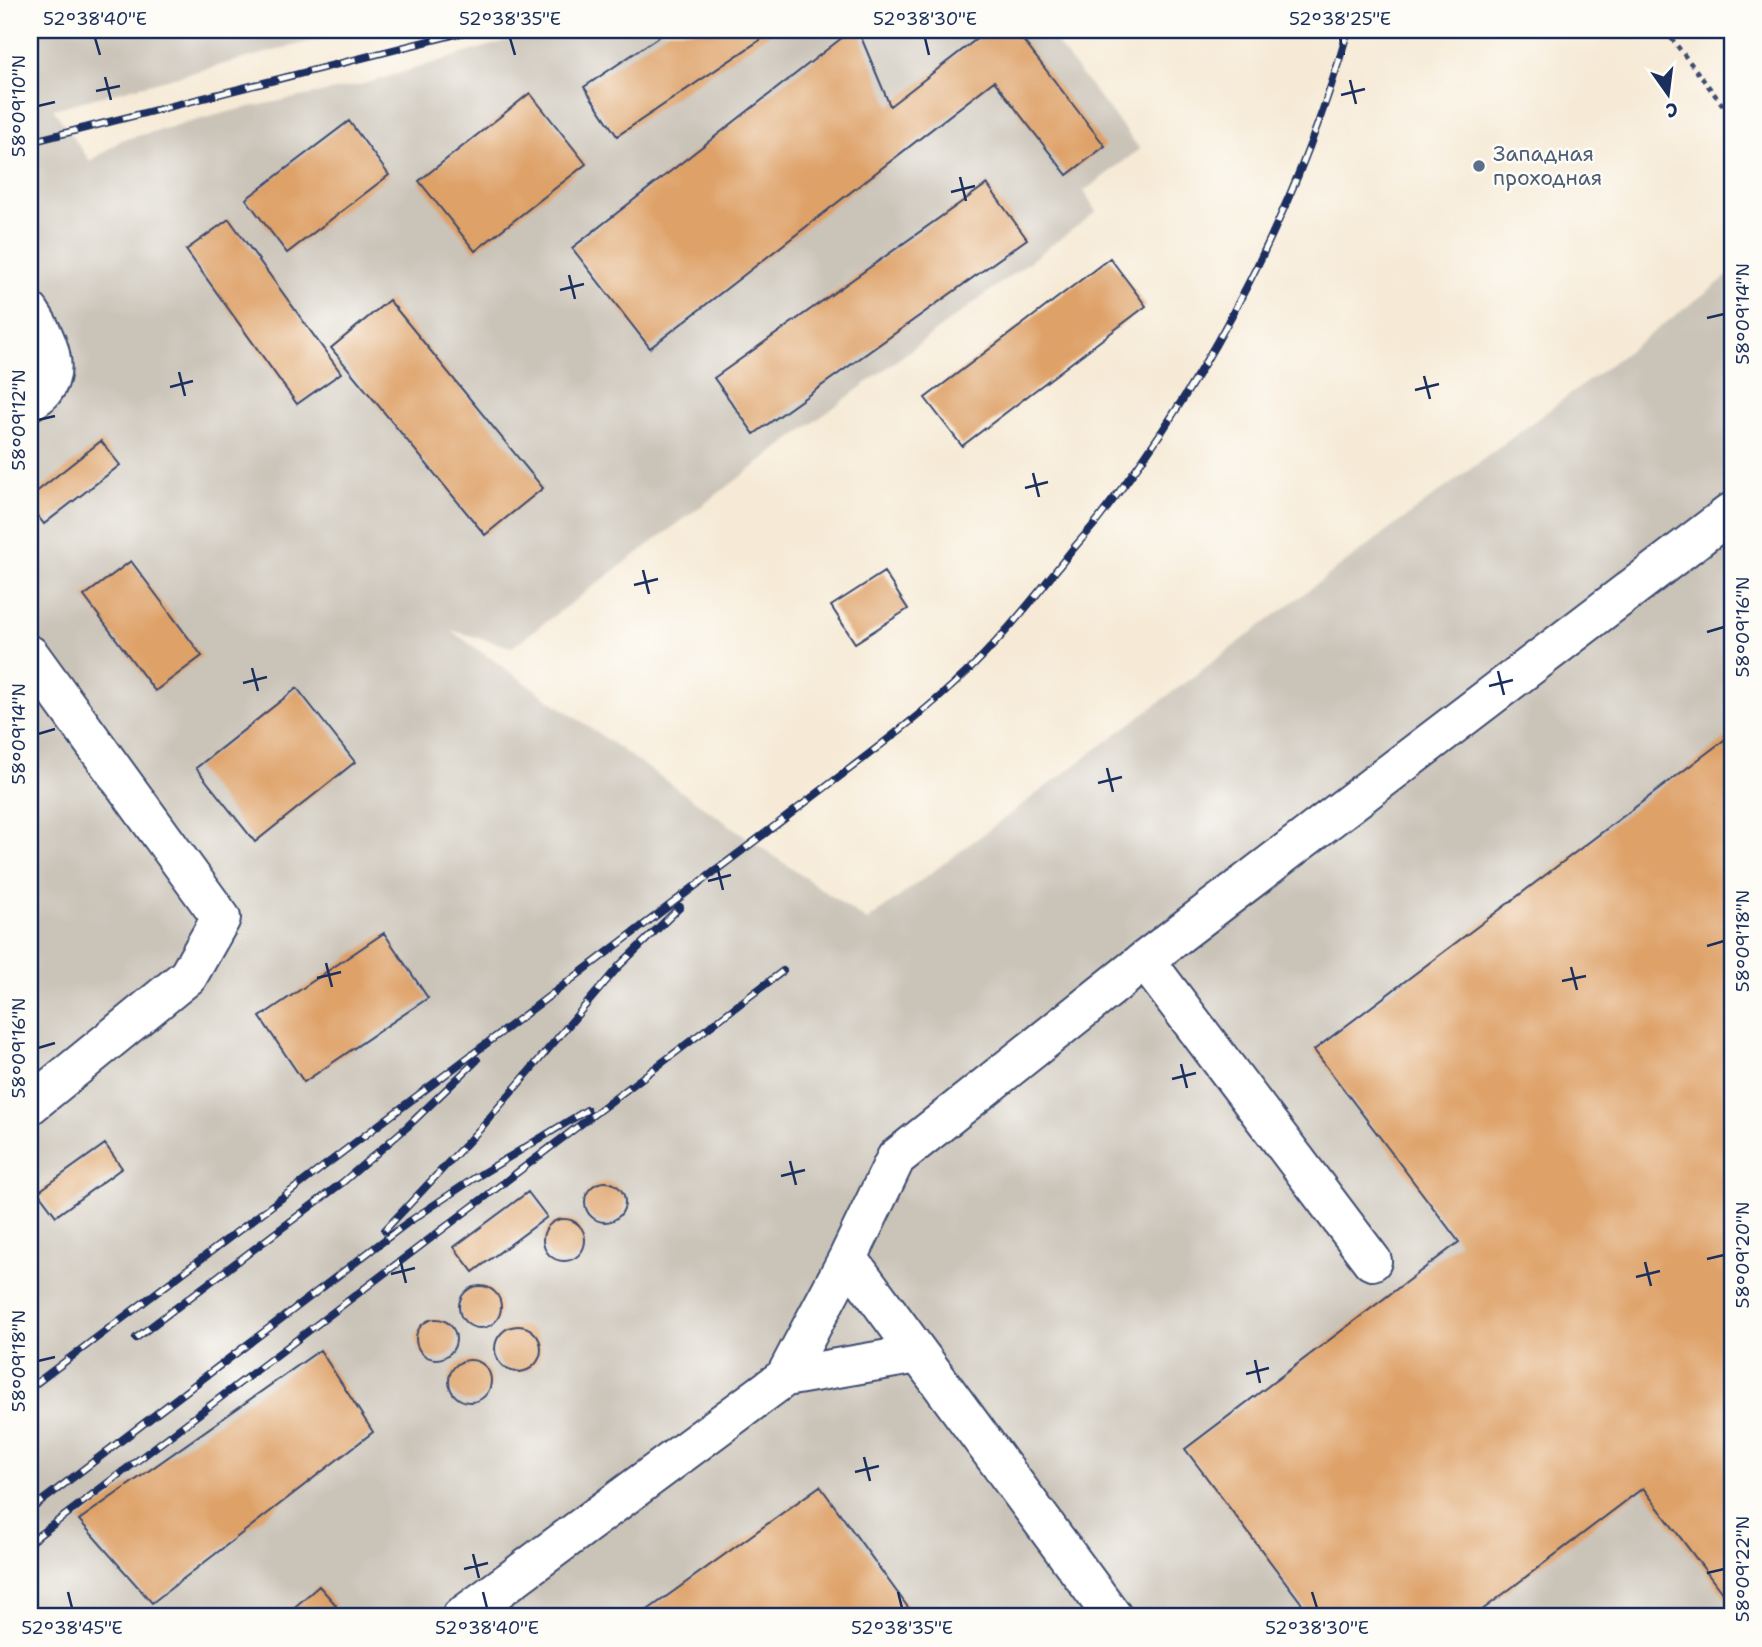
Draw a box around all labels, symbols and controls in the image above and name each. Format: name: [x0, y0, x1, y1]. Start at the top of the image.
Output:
text: 52°38'40"E: [43, 7, 147, 31]
text: 52°38'35"E: [459, 7, 561, 31]
text: 52°38'30"E: [873, 7, 977, 31]
text: 52°38'25"E: [1289, 7, 1391, 31]
text: 58°09'10"N: [7, 55, 31, 157]
north arrow: [1632, 60, 1702, 130]
text: С: [1663, 96, 1681, 124]
place label: Западная проходная: [1493, 140, 1602, 192]
marker: Западная проходная: [1471, 158, 1487, 174]
text: 58°09'14"N: [1731, 263, 1755, 365]
text: 58°09'12"N: [7, 369, 31, 471]
text: 58°09'16"N: [1731, 576, 1755, 678]
text: 58°09'14"N: [7, 683, 31, 785]
text: 58°09'18"N: [1731, 890, 1755, 992]
text: 58°09'16"N: [7, 997, 31, 1099]
text: 58°09'20"N: [1731, 1202, 1755, 1308]
text: 58°09'18"N: [7, 1310, 31, 1412]
text: 58°09'22"N: [1731, 1516, 1755, 1622]
text: 52°38'45"E: [21, 1616, 123, 1640]
text: 52°38'40"E: [435, 1616, 539, 1640]
text: 52°38'35"E: [851, 1616, 953, 1640]
text: 52°38'30"E: [1265, 1616, 1369, 1640]

